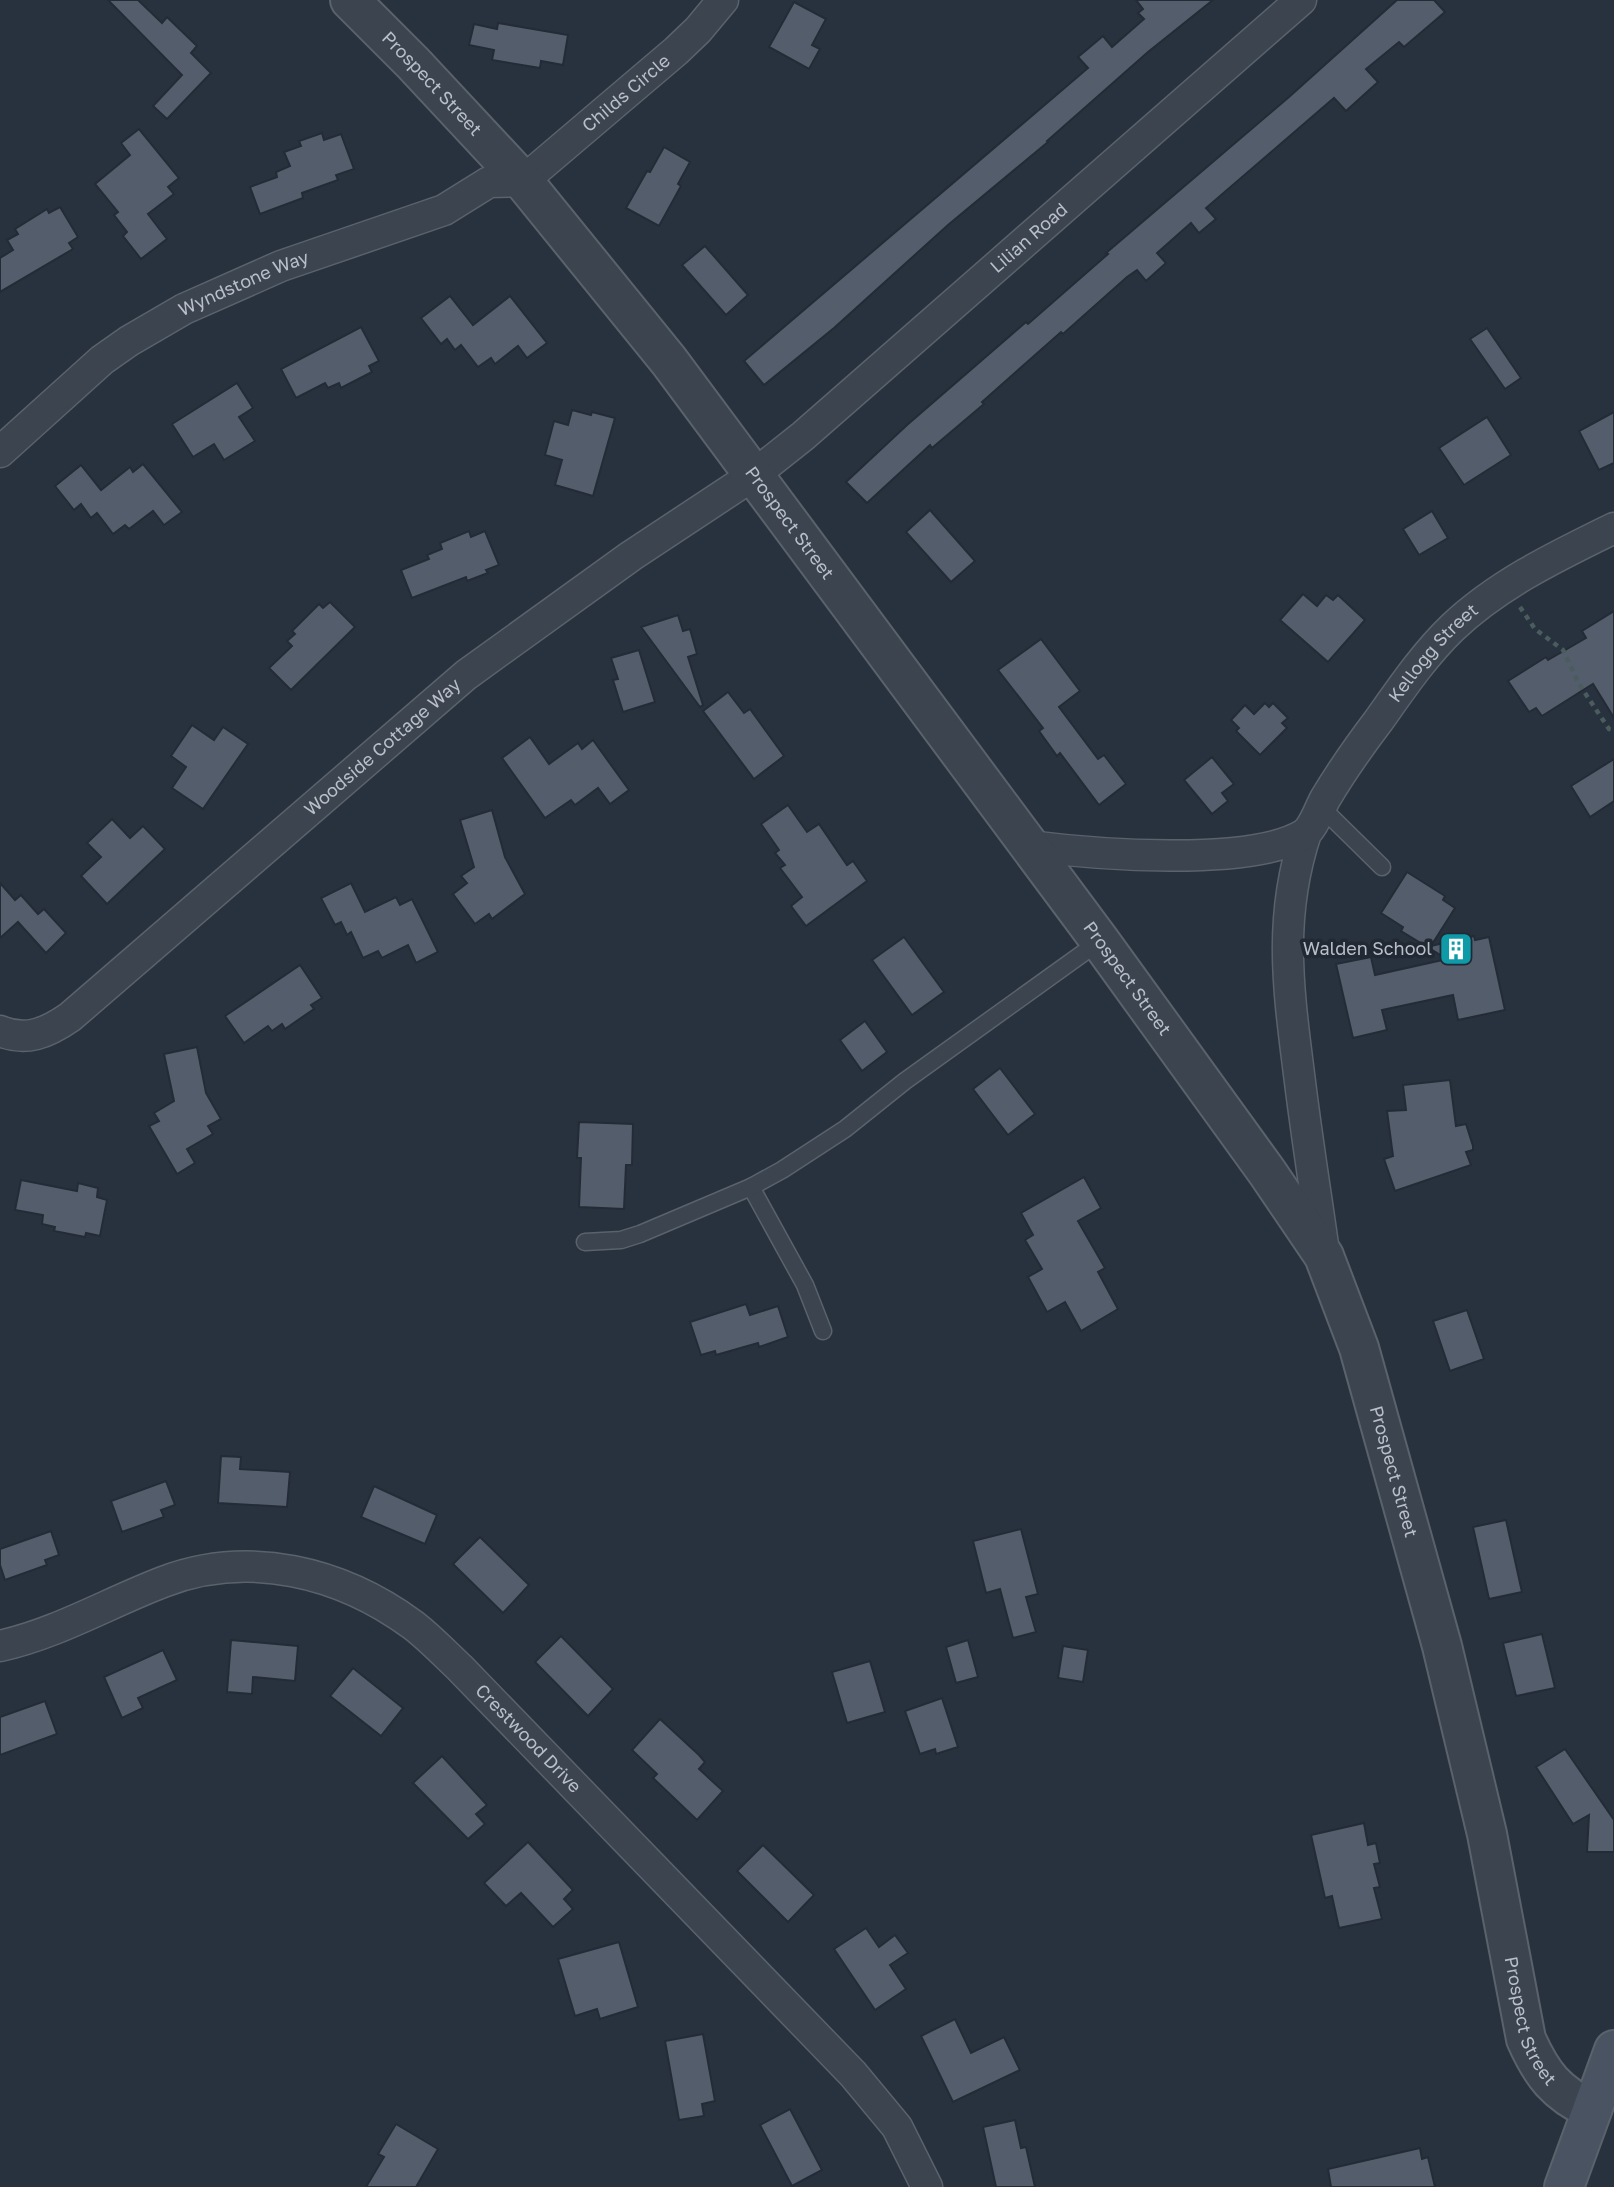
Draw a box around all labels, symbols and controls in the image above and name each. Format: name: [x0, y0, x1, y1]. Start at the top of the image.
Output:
street label: Prospect Street: [378, 26, 487, 140]
street label: Childs Circle: [577, 49, 674, 136]
street label: Lilian Road: [985, 198, 1072, 277]
street label: Wyndstone Way: [175, 245, 311, 320]
street label: Prospect Street: [741, 462, 839, 583]
street label: Kellogg Street: [1383, 598, 1482, 706]
street label: Woodside Cottage Way: [299, 673, 465, 820]
street label: Prospect Street: [1079, 917, 1176, 1039]
building icon: Walden School: [1437, 930, 1475, 968]
place label: Walden School: [1303, 937, 1432, 959]
street label: Prospect Street: [1366, 1403, 1423, 1539]
street label: Crestwood Drive: [471, 1679, 587, 1797]
street label: Prospect Street: [1501, 1954, 1562, 2089]

